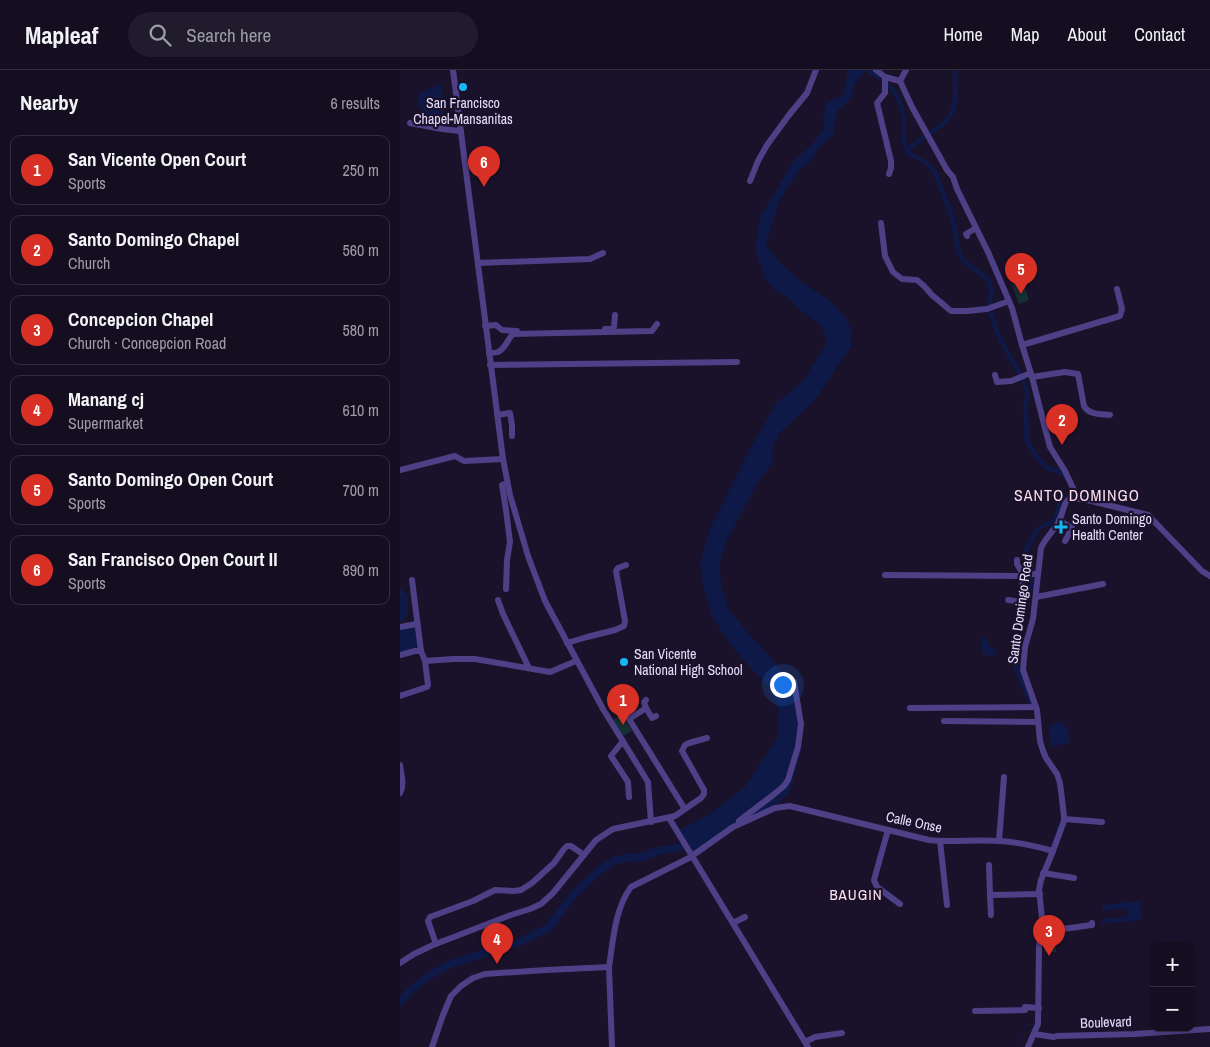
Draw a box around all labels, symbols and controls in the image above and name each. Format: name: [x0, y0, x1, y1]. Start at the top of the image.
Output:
search box: [128, 12, 478, 57]
text: Mapleaf: [25, 19, 98, 51]
icon: search: [146, 21, 174, 49]
text: Search here: [186, 22, 271, 48]
text: Home: [943, 22, 983, 47]
text: Map: [1011, 22, 1040, 47]
text: About: [1068, 22, 1106, 47]
text: Contact: [1134, 22, 1185, 47]
marker: San Francisco Chapel-Mansanitas: [457, 81, 469, 93]
text: Nearby: [20, 88, 78, 117]
text: 6 results: [330, 92, 380, 114]
place label: San Francisco Chapel-Mansanitas: [413, 94, 513, 128]
text: San Vicente Open Court: [68, 146, 246, 172]
pin: 6: [468, 146, 500, 187]
text: 1: [33, 159, 41, 181]
text: 250 m: [343, 159, 379, 181]
text: Sports: [68, 172, 106, 194]
text: Santo Domingo Chapel: [68, 226, 239, 252]
text: 2: [33, 239, 41, 261]
text: 560 m: [343, 239, 379, 261]
text: Church: [68, 252, 110, 274]
pin: 5: [1005, 253, 1037, 294]
text: Concepcion Chapel: [68, 306, 213, 332]
text: 3: [33, 319, 41, 341]
text: 580 m: [343, 319, 379, 341]
text: Church · Concepcion Road: [68, 332, 226, 354]
text: Manang cj: [68, 386, 144, 412]
text: 4: [33, 399, 41, 421]
text: 610 m: [343, 399, 379, 421]
pin: 2: [1046, 404, 1078, 445]
text: Supermarket: [68, 412, 143, 434]
text: Santo Domingo Open Court: [68, 466, 273, 492]
text: 5: [33, 479, 41, 501]
text: 700 m: [343, 479, 379, 501]
district label: SANTO DOMINGO: [1014, 484, 1140, 506]
text: Sports: [68, 492, 106, 514]
place label: Santo Domingo Health Center: [1072, 510, 1152, 544]
marker: Santo Domingo Health Center: [1054, 520, 1068, 534]
text: San Francisco Open Court II: [68, 546, 278, 572]
street label: Santo Domingo Road: [1003, 553, 1037, 665]
text: 6: [33, 559, 41, 581]
text: 890 m: [343, 559, 379, 581]
text: Sports: [68, 572, 106, 594]
place label: San Vicente National High School: [634, 645, 743, 679]
marker: San Vicente National High School: [618, 656, 630, 668]
your location: [770, 672, 796, 698]
pin: 1: [607, 684, 639, 725]
street label: Calle Onse: [884, 807, 944, 837]
district label: BAUGIN: [829, 884, 883, 905]
pin: 3: [1033, 915, 1065, 956]
pin: 4: [481, 923, 513, 964]
map controls: [1150, 942, 1195, 1032]
button: +: [1150, 942, 1195, 987]
button: −: [1150, 987, 1195, 1032]
street label: Boulevard: [1080, 1012, 1132, 1032]

